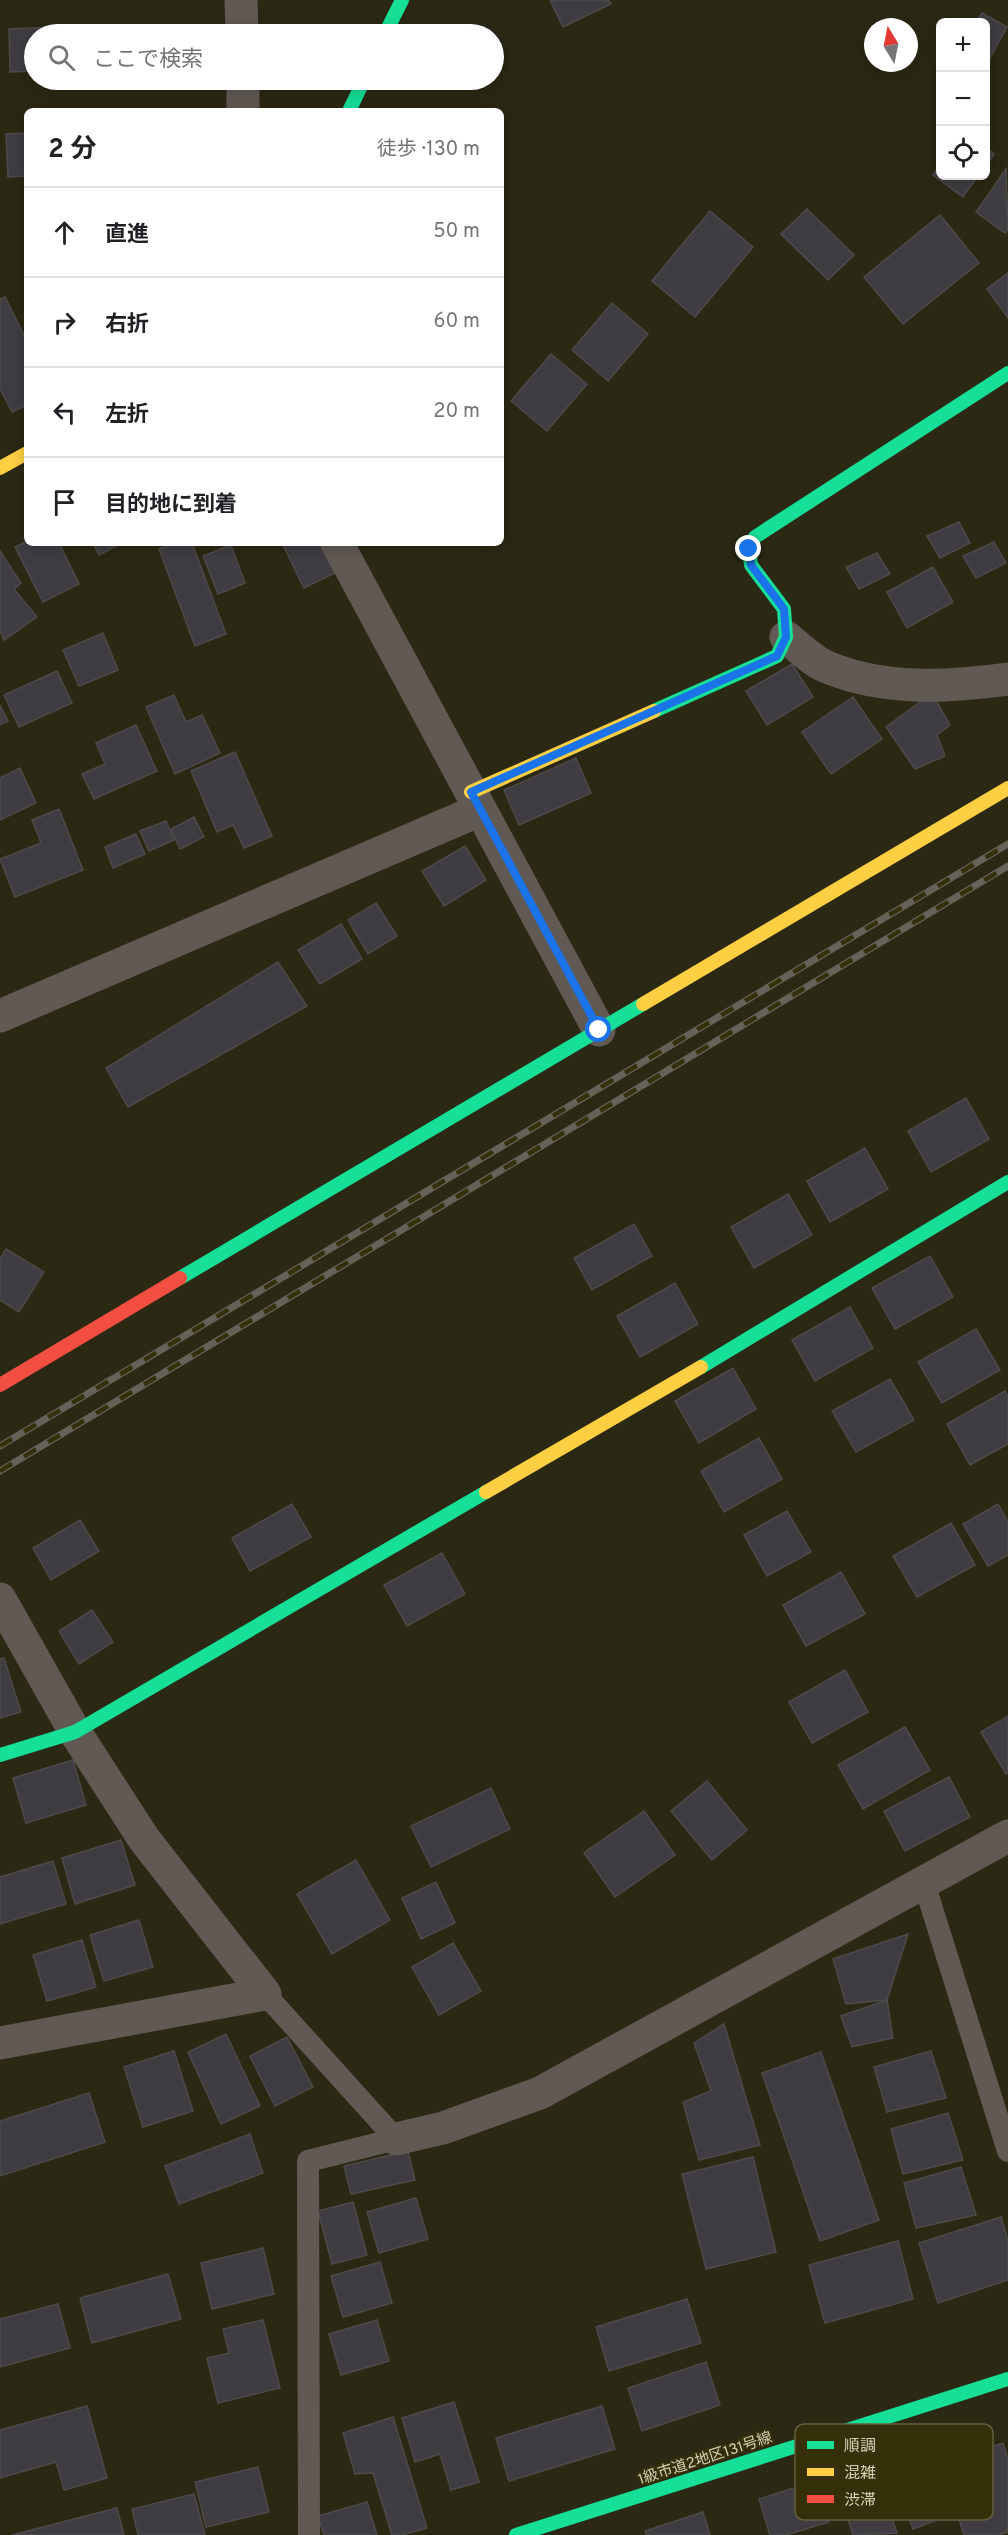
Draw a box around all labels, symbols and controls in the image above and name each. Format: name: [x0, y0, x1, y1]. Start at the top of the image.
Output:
north arrow: [864, 18, 918, 72]
map controls: [936, 18, 990, 180]
button: +: [936, 18, 990, 72]
search box: [24, 24, 504, 90]
icon: search: [45, 41, 78, 74]
text: ここで検索: [93, 47, 203, 74]
button: −: [936, 72, 990, 126]
button: locate: [936, 126, 990, 180]
text: 2 分: [48, 134, 96, 167]
text: 徒歩 · 130 m: [377, 137, 480, 163]
icon: ahead: [48, 216, 81, 249]
text: 50 m: [433, 219, 480, 245]
text: 直進: [105, 222, 149, 249]
icon: right: [48, 306, 81, 339]
text: 60 m: [434, 309, 480, 335]
text: 右折: [105, 312, 149, 339]
icon: left: [48, 396, 81, 429]
text: 20 m: [433, 399, 480, 425]
text: 左折: [105, 402, 149, 429]
icon: arrive: [48, 486, 81, 519]
text: 目的地に到着: [105, 492, 237, 519]
route end: [735, 535, 761, 561]
route start: [585, 1016, 611, 1042]
legend: [795, 2424, 993, 2520]
street label: 1級市道2地区131号線: [636, 2429, 775, 2490]
text: 順調: [844, 2437, 876, 2457]
text: 混雑: [844, 2464, 876, 2484]
text: 渋滞: [844, 2491, 876, 2511]

